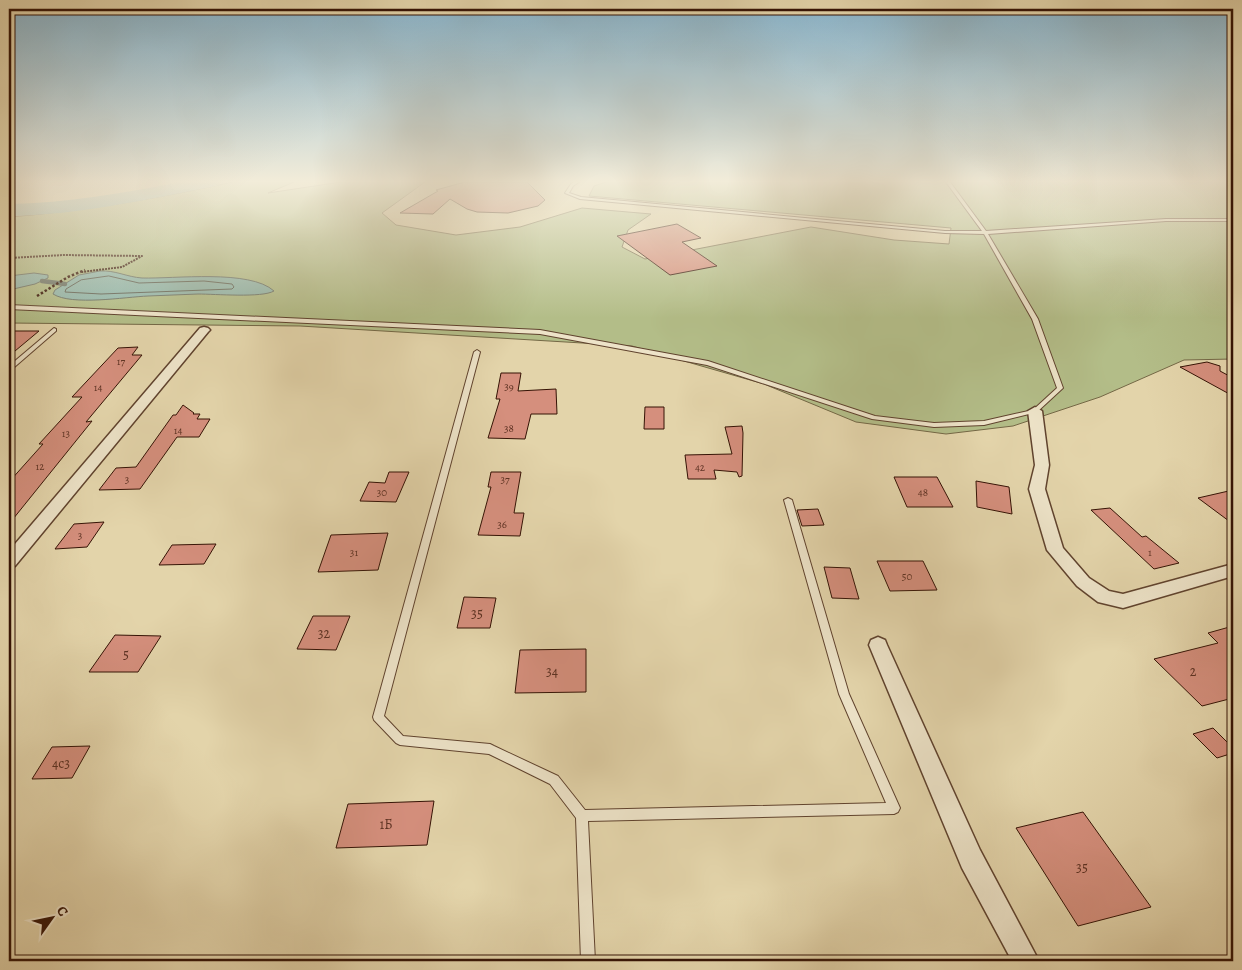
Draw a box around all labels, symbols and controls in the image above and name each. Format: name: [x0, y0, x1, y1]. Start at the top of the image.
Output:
house number: 17: [117, 354, 126, 369]
house number: 39: [504, 379, 514, 394]
house number: 14: [94, 380, 102, 395]
house number: 38: [504, 421, 514, 436]
house number: 14: [174, 423, 182, 438]
house number: 13: [62, 426, 70, 441]
house number: 12: [36, 459, 45, 474]
house number: 42: [695, 460, 705, 475]
house number: 3: [125, 472, 129, 487]
house number: 37: [500, 472, 510, 487]
house number: 30: [377, 485, 387, 500]
house number: 48: [918, 485, 928, 500]
house number: 36: [497, 517, 507, 532]
house number: 3: [78, 528, 82, 543]
house number: 31: [350, 545, 358, 560]
house number: 1: [1148, 545, 1152, 560]
house number: 50: [902, 569, 912, 584]
house number: 35: [471, 604, 483, 623]
house number: 32: [318, 624, 331, 643]
house number: 5: [123, 645, 129, 664]
house number: 34: [546, 662, 558, 681]
house number: 2: [1190, 662, 1197, 681]
house number: 4с3: [52, 754, 70, 773]
house number: 1Б: [379, 815, 393, 834]
house number: 35: [1076, 858, 1088, 877]
north arrow: [28, 892, 78, 942]
text: С: [52, 902, 73, 920]

